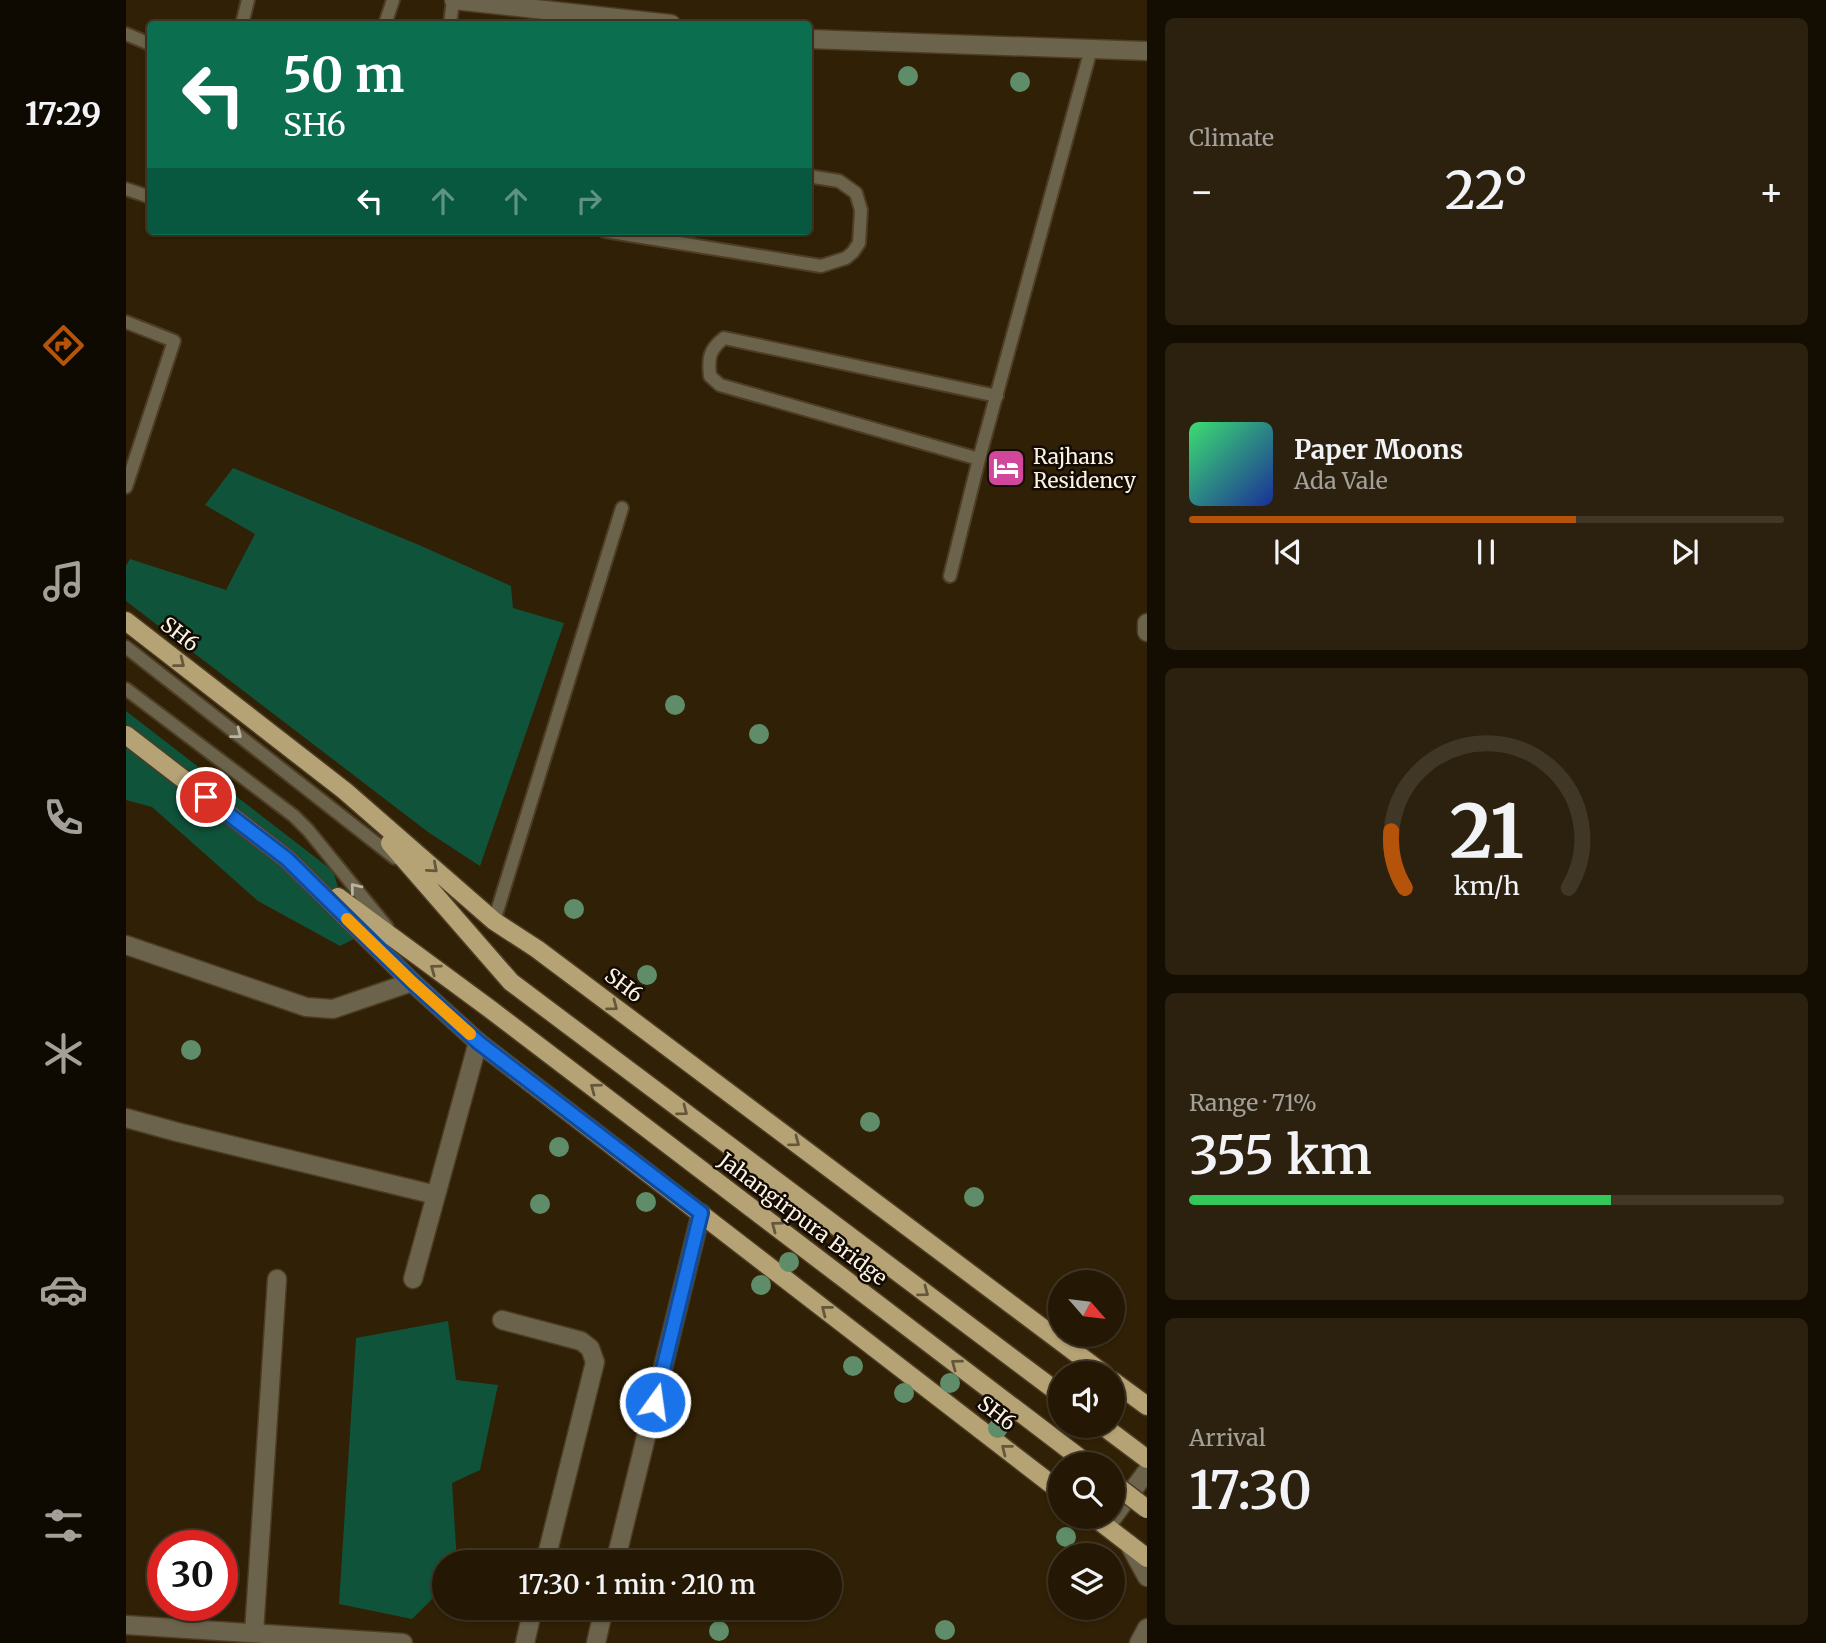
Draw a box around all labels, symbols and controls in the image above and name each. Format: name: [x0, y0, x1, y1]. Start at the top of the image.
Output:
text: 50 m: [283, 44, 404, 105]
icon: left: [168, 49, 259, 140]
text: 17:29: [25, 94, 101, 134]
text: SH6: [283, 105, 346, 145]
text: Climate: [1189, 123, 1274, 152]
text: 22°: [1445, 158, 1528, 223]
text: −: [1189, 168, 1214, 215]
text: +: [1759, 168, 1784, 215]
icon: left: [351, 182, 389, 220]
icon: ahead: [424, 182, 462, 220]
icon: ahead: [497, 182, 535, 220]
icon: right: [570, 182, 608, 220]
icon: directions: [39, 321, 88, 370]
text: Paper Moons: [1294, 433, 1463, 466]
place label: Rajhans Residency: [1033, 443, 1137, 494]
hotel icon: Rajhans Residency: [985, 447, 1027, 489]
text: Ada Vale: [1294, 466, 1388, 495]
icon: previous: [1269, 533, 1307, 571]
icon: pause: [1467, 533, 1505, 571]
icon: next: [1666, 533, 1704, 571]
icon: music: [39, 557, 88, 606]
street label: SH6: [155, 611, 205, 657]
one-way arrow: [172, 654, 185, 667]
one-way arrow: [230, 726, 242, 739]
pin: [176, 767, 236, 827]
icon: arrive: [187, 778, 225, 816]
text: 21: [1449, 786, 1524, 878]
icon: phone: [39, 793, 88, 842]
one-way arrow: [425, 859, 438, 872]
text: km/h: [1453, 869, 1520, 901]
one-way arrow: [351, 883, 363, 896]
street label: SH6: [599, 962, 649, 1008]
one-way arrow: [431, 964, 443, 977]
one-way arrow: [605, 997, 618, 1010]
icon: climate: [39, 1029, 88, 1078]
one-way arrow: [590, 1084, 602, 1097]
text: Range · 71%: [1189, 1088, 1317, 1117]
one-way arrow: [675, 1102, 688, 1115]
text: 355 km: [1189, 1123, 1372, 1188]
one-way arrow: [787, 1134, 800, 1147]
street label: Jahangirpura Bridge: [713, 1146, 893, 1291]
one-way arrow: [771, 1222, 783, 1235]
icon: car: [39, 1265, 88, 1314]
north arrow: [1048, 1270, 1125, 1348]
map controls: [1048, 1270, 1125, 1620]
one-way arrow: [916, 1283, 929, 1296]
one-way arrow: [822, 1306, 834, 1319]
one-way arrow: [952, 1360, 964, 1372]
button: sound: [1048, 1361, 1125, 1438]
position arrow: [618, 1365, 692, 1439]
street label: SH6: [972, 1390, 1022, 1436]
text: Arrival: [1189, 1423, 1266, 1452]
one-way arrow: [1002, 1445, 1014, 1458]
button: search: [1048, 1452, 1125, 1529]
text: 17:30: [1189, 1458, 1312, 1523]
icon: filters: [39, 1501, 88, 1550]
speed limit sign: 30: [147, 1530, 238, 1621]
button: layers: [1048, 1543, 1125, 1620]
text: 17:30 · 1 min · 210 m: [518, 1568, 756, 1601]

